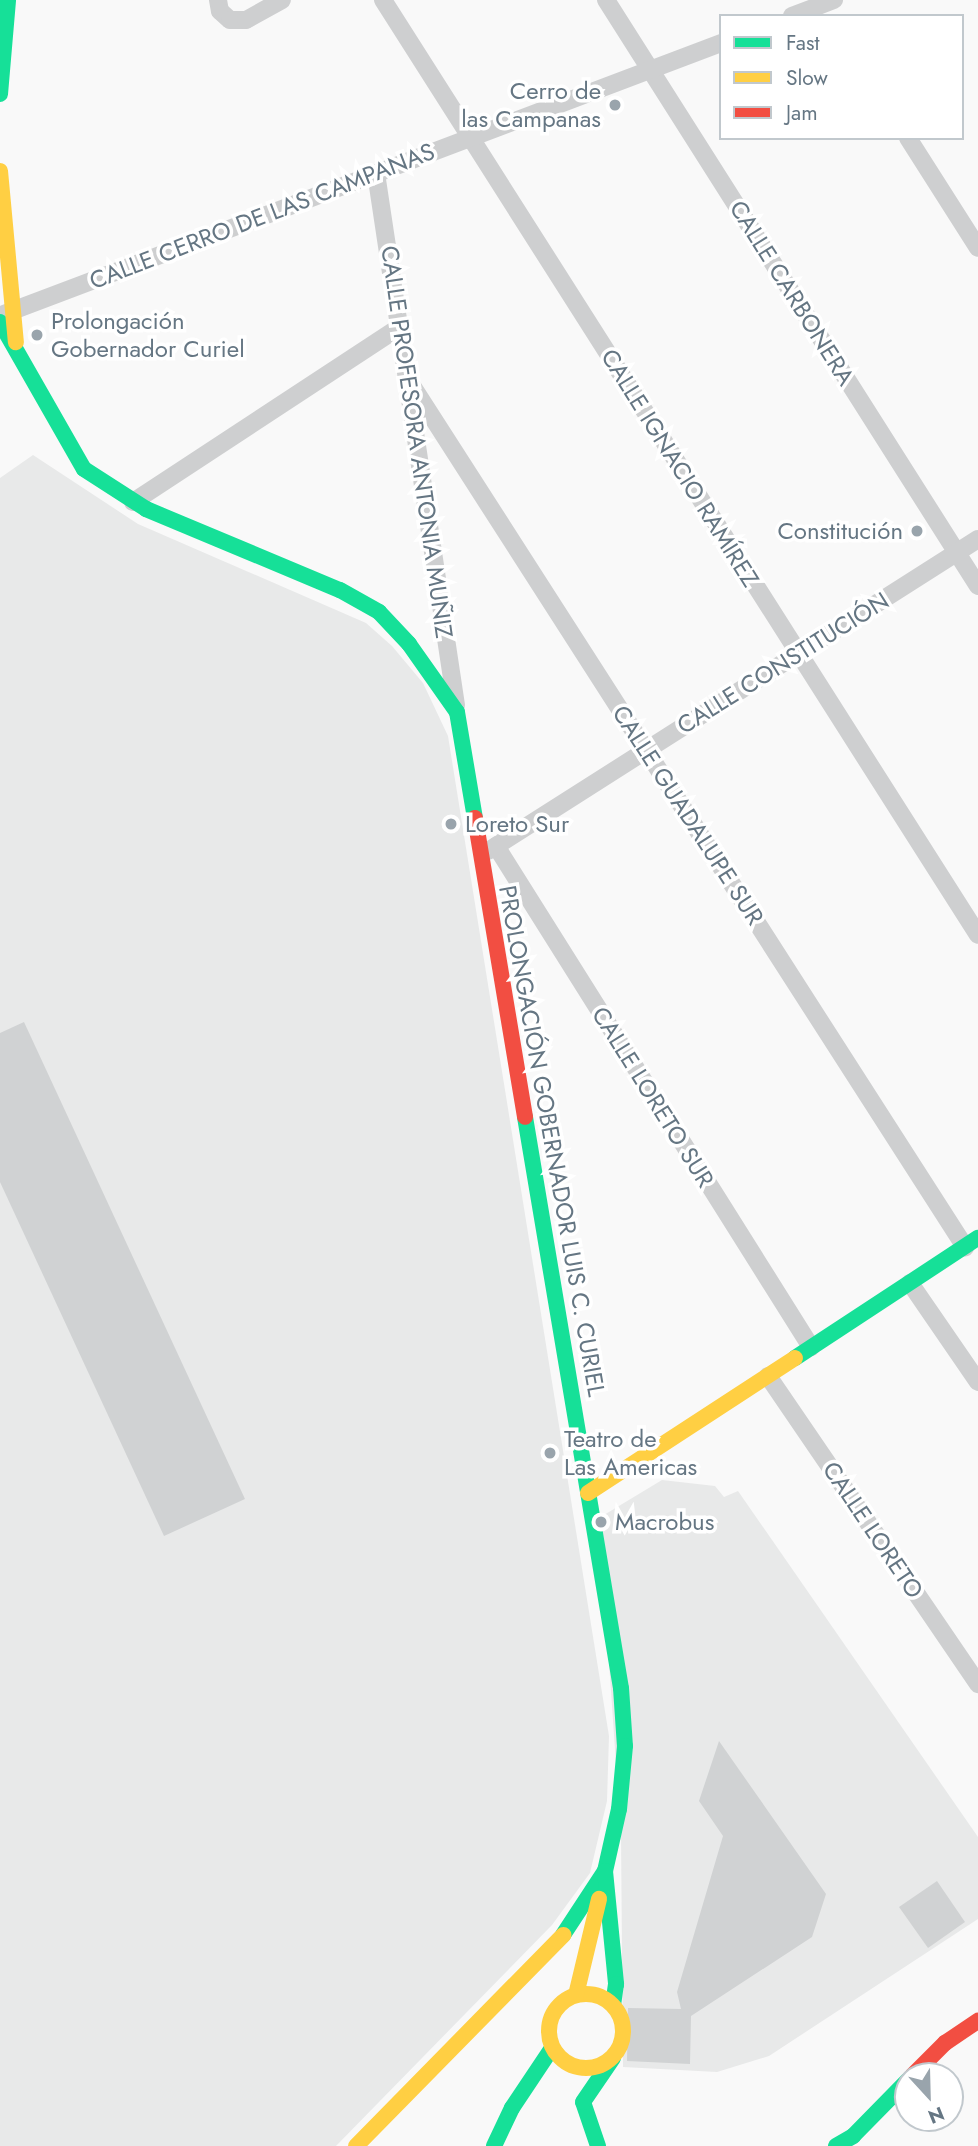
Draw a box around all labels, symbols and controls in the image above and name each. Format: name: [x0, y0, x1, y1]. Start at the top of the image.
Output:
legend: [719, 14, 964, 140]
text: Fast: [786, 28, 819, 58]
text: Slow: [786, 63, 828, 93]
place label: Cerro de las Campanas: [461, 77, 601, 133]
marker: Cerro de las Campanas: [607, 97, 623, 113]
text: Jam: [786, 98, 818, 128]
street label: CALLE CERRO DE LAS CAMPANAS: [85, 137, 439, 295]
street label: CALLE CARBONERA: [723, 195, 861, 391]
street label: CALLE PROFESORA ANTONIA MUÑIZ: [375, 244, 459, 640]
place label: Prolongación Gobernador Curiel: [51, 307, 245, 363]
marker: Prolongación Gobernador Curiel: [29, 327, 45, 343]
street label: CALLE IGNACIO RAMÍREZ: [595, 344, 765, 592]
place label: Constitución: [777, 517, 903, 545]
marker: Constitución: [909, 523, 925, 539]
street label: CALLE CONSTITUCIÓN: [672, 586, 894, 740]
street label: CALLE GUADALUPE SUR: [606, 700, 770, 930]
place label: Loreto Sur: [465, 810, 569, 838]
marker: Loreto Sur: [443, 816, 459, 832]
street label: PROLONGACIÓN GOBERNADOR LUIS C. CURIEL: [493, 883, 611, 1399]
street label: CALLE LORETO SUR: [586, 1001, 720, 1193]
place label: Teatro de Las Americas: [564, 1425, 697, 1481]
marker: Teatro de Las Americas: [542, 1445, 558, 1461]
street label: CALLE LORETO: [817, 1456, 929, 1604]
place label: Macrobus: [615, 1508, 714, 1536]
marker: Macrobus: [593, 1514, 609, 1530]
north arrow: [894, 2062, 964, 2132]
text: N: [924, 2100, 948, 2130]

